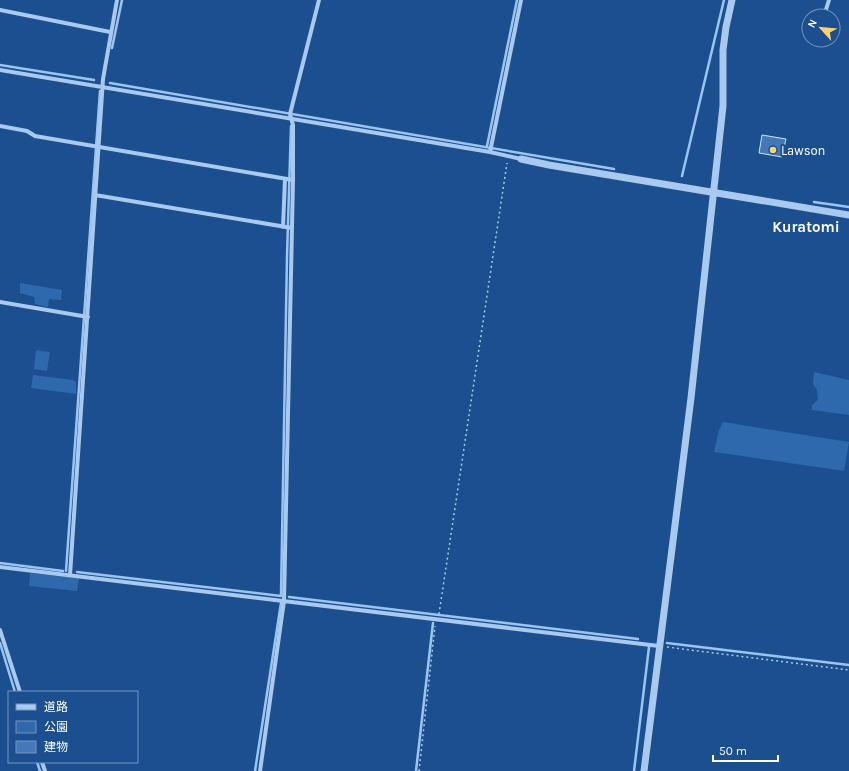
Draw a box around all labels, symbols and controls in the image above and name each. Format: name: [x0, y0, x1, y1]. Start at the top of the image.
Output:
north arrow: [801, 8, 841, 48]
text: N: [805, 17, 820, 30]
place label: Lawson: [781, 143, 825, 158]
marker: Lawson: [768, 145, 778, 155]
district label: Kuratomi: [772, 218, 840, 236]
legend: [8, 691, 138, 763]
text: 道路: [44, 700, 68, 714]
text: 公園: [44, 720, 68, 734]
scale bar: [713, 737, 778, 763]
text: 建物: [44, 740, 68, 754]
text: 50 m: [719, 744, 747, 758]

